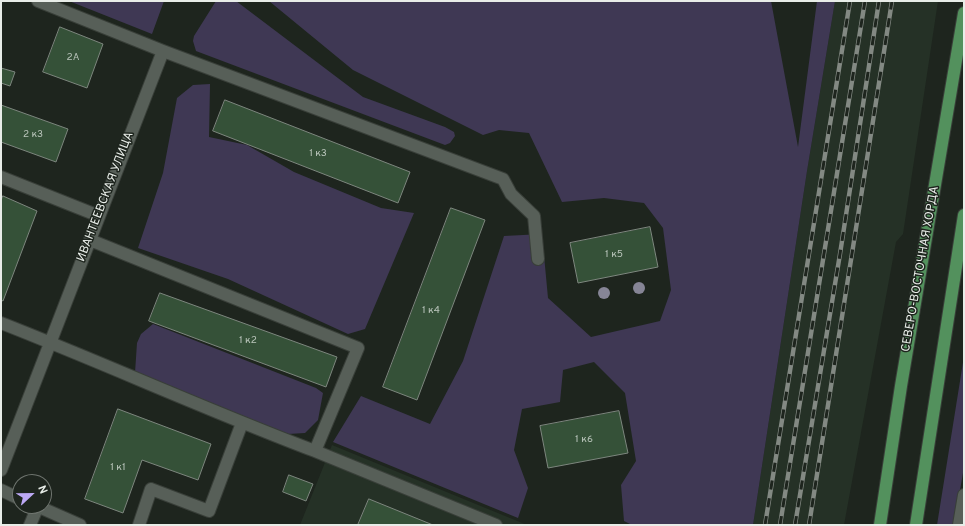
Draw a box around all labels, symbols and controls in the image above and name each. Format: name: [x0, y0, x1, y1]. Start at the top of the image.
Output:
house number: 2А: [67, 52, 79, 64]
house number: 2 к3: [23, 129, 43, 141]
street label: ИВАНТЕЕВСКАЯ УЛИЦА: [75, 130, 137, 264]
house number: 1 к3: [309, 148, 327, 160]
street label: СЕВЕРО-ВОСТОЧНАЯ ХОРДА: [899, 185, 943, 353]
house number: 1 к5: [605, 249, 623, 261]
house number: 1 к4: [422, 305, 440, 317]
house number: 1 к2: [239, 335, 257, 347]
house number: 1 к6: [575, 434, 593, 446]
house number: 1 к1: [110, 462, 126, 474]
north arrow: [12, 474, 52, 514]
text: N: [34, 484, 50, 496]

